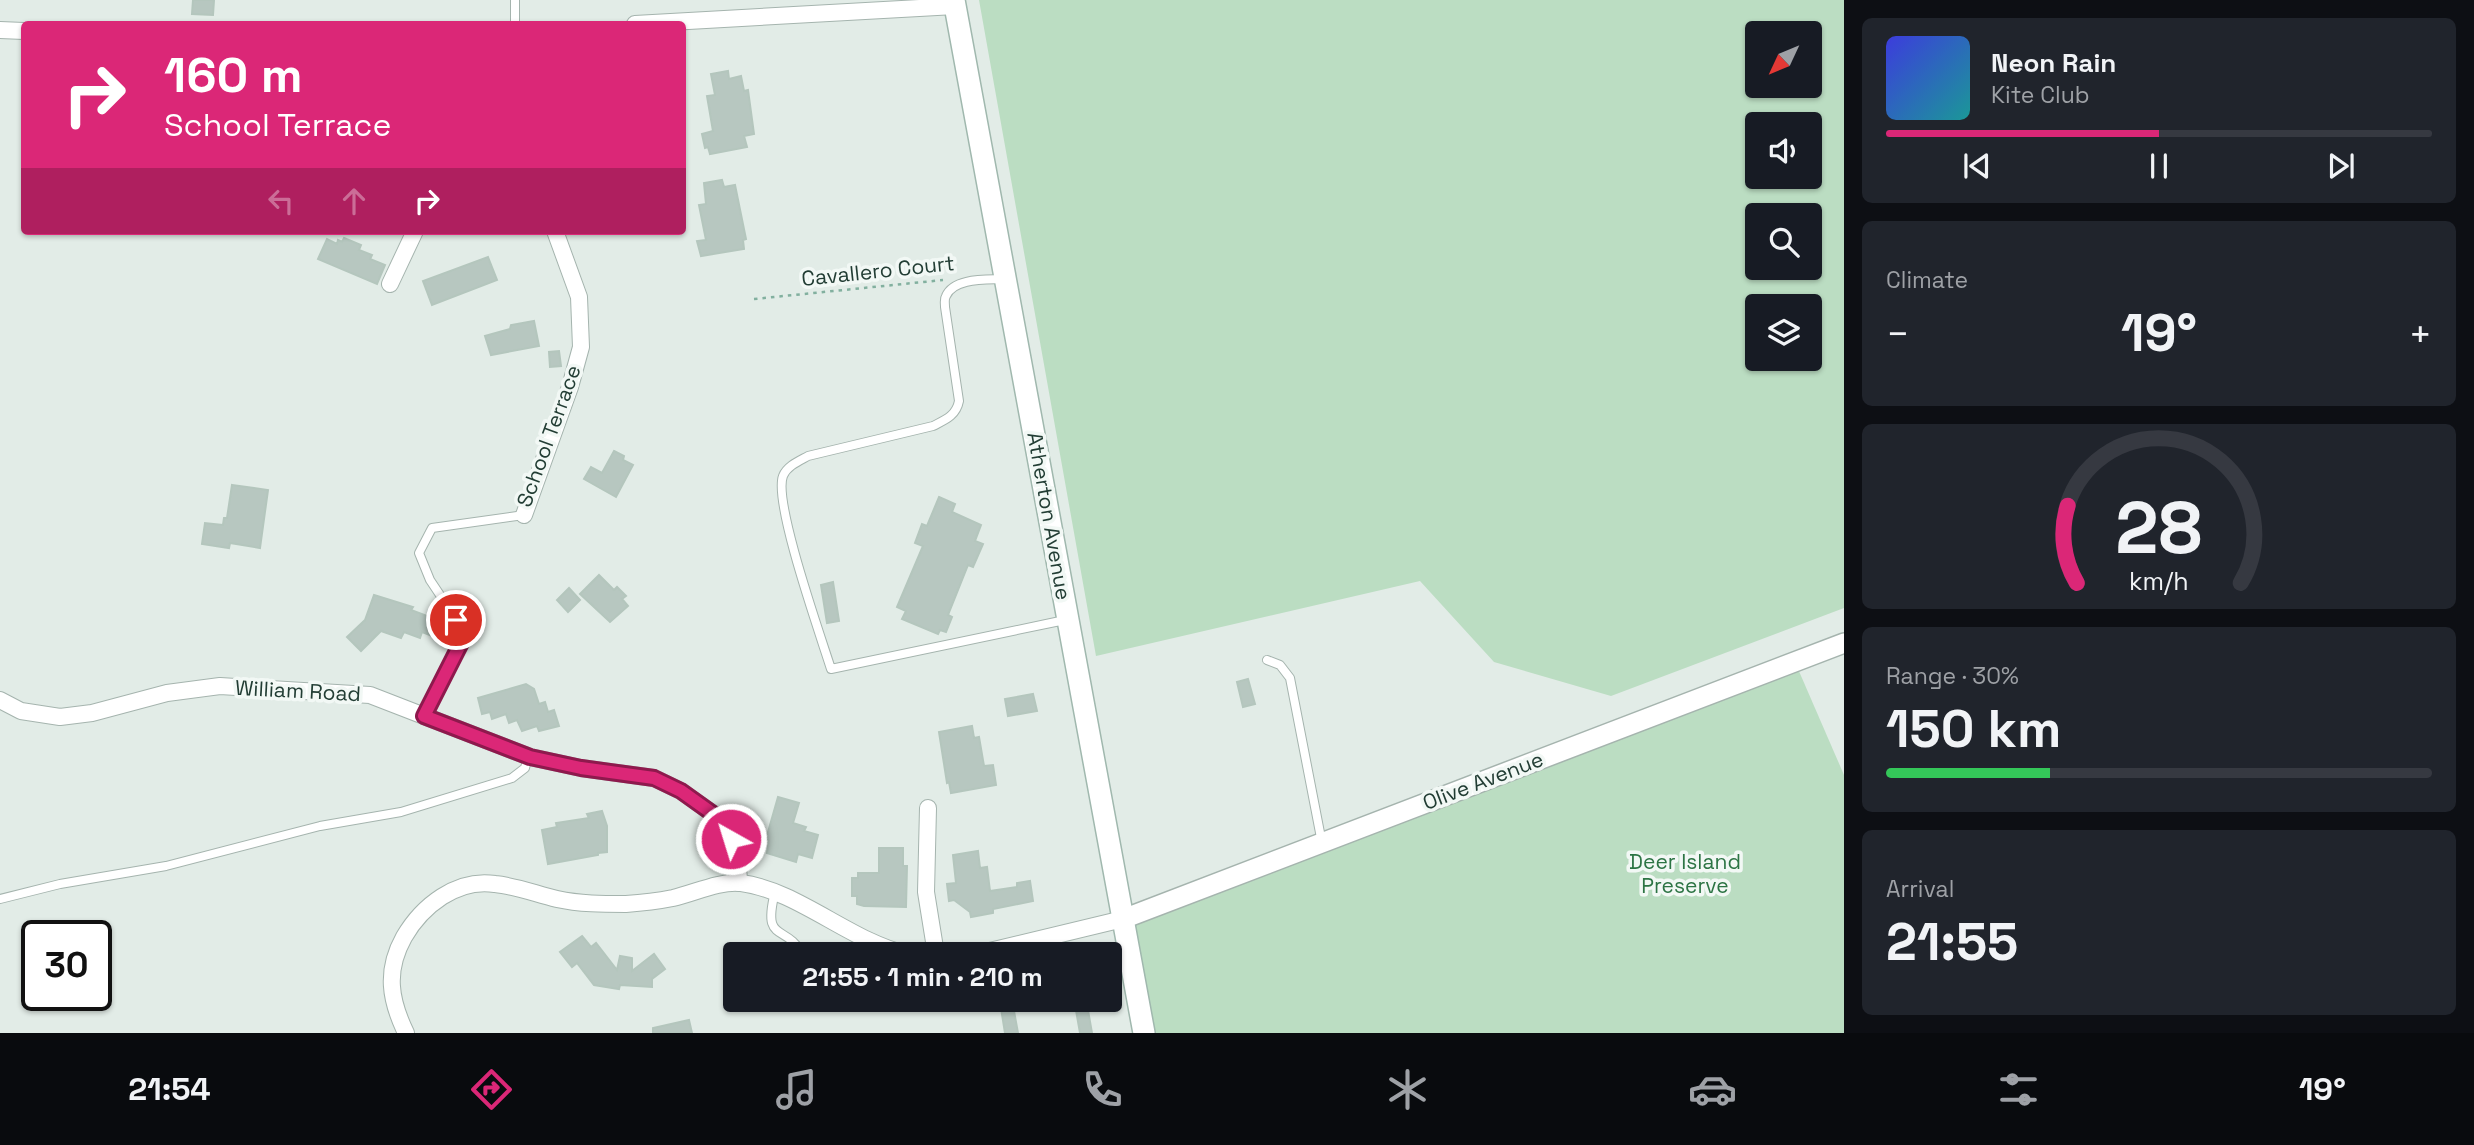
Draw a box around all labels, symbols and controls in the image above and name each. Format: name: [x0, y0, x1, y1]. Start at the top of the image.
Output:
north arrow: [1745, 21, 1822, 98]
map controls: [1745, 21, 1822, 371]
text: 160 m: [164, 44, 302, 106]
text: Neon Rain: [1991, 46, 2116, 80]
icon: right: [49, 49, 140, 140]
text: Kite Club: [1991, 80, 2090, 110]
text: School Terrace: [164, 105, 391, 145]
button: sound: [1745, 112, 1822, 189]
icon: previous: [1958, 147, 1996, 185]
icon: pause: [2140, 147, 2178, 185]
icon: next: [2322, 147, 2360, 185]
icon: left: [262, 182, 300, 220]
icon: ahead: [335, 182, 373, 220]
icon: right: [408, 182, 446, 220]
button: search: [1745, 203, 1822, 280]
street label: Cavallero Court: [800, 249, 956, 292]
text: Climate: [1886, 265, 1968, 295]
button: layers: [1745, 294, 1822, 371]
text: 19°: [2121, 300, 2197, 366]
text: −: [1886, 310, 1910, 358]
text: +: [2408, 310, 2432, 358]
street label: School Terrace: [510, 361, 587, 511]
street label: Atherton Avenue: [1021, 430, 1078, 602]
text: 28: [2116, 481, 2202, 574]
text: km/h: [2129, 564, 2189, 596]
pin: [426, 590, 486, 650]
icon: arrive: [437, 601, 475, 639]
text: Range · 30%: [1886, 661, 2019, 691]
street label: William Road: [234, 674, 362, 707]
text: 150 km: [1886, 696, 2061, 762]
street label: Olive Avenue: [1419, 745, 1547, 816]
position arrow: [694, 802, 768, 876]
park label: Deer Island Preserve: [1629, 848, 1741, 899]
text: Arrival: [1886, 874, 1954, 904]
text: 21:55: [1886, 909, 2018, 975]
speed limit sign: 30: [21, 920, 112, 1011]
text: 21:55 · 1 min · 210 m: [802, 960, 1043, 994]
icon: directions: [467, 1065, 516, 1114]
icon: music: [772, 1065, 821, 1114]
icon: phone: [1078, 1065, 1127, 1114]
icon: climate: [1383, 1065, 1432, 1114]
icon: car: [1688, 1065, 1737, 1114]
icon: filters: [1994, 1065, 2043, 1114]
text: 21:54: [128, 1069, 211, 1109]
text: 19°: [2299, 1069, 2346, 1109]

